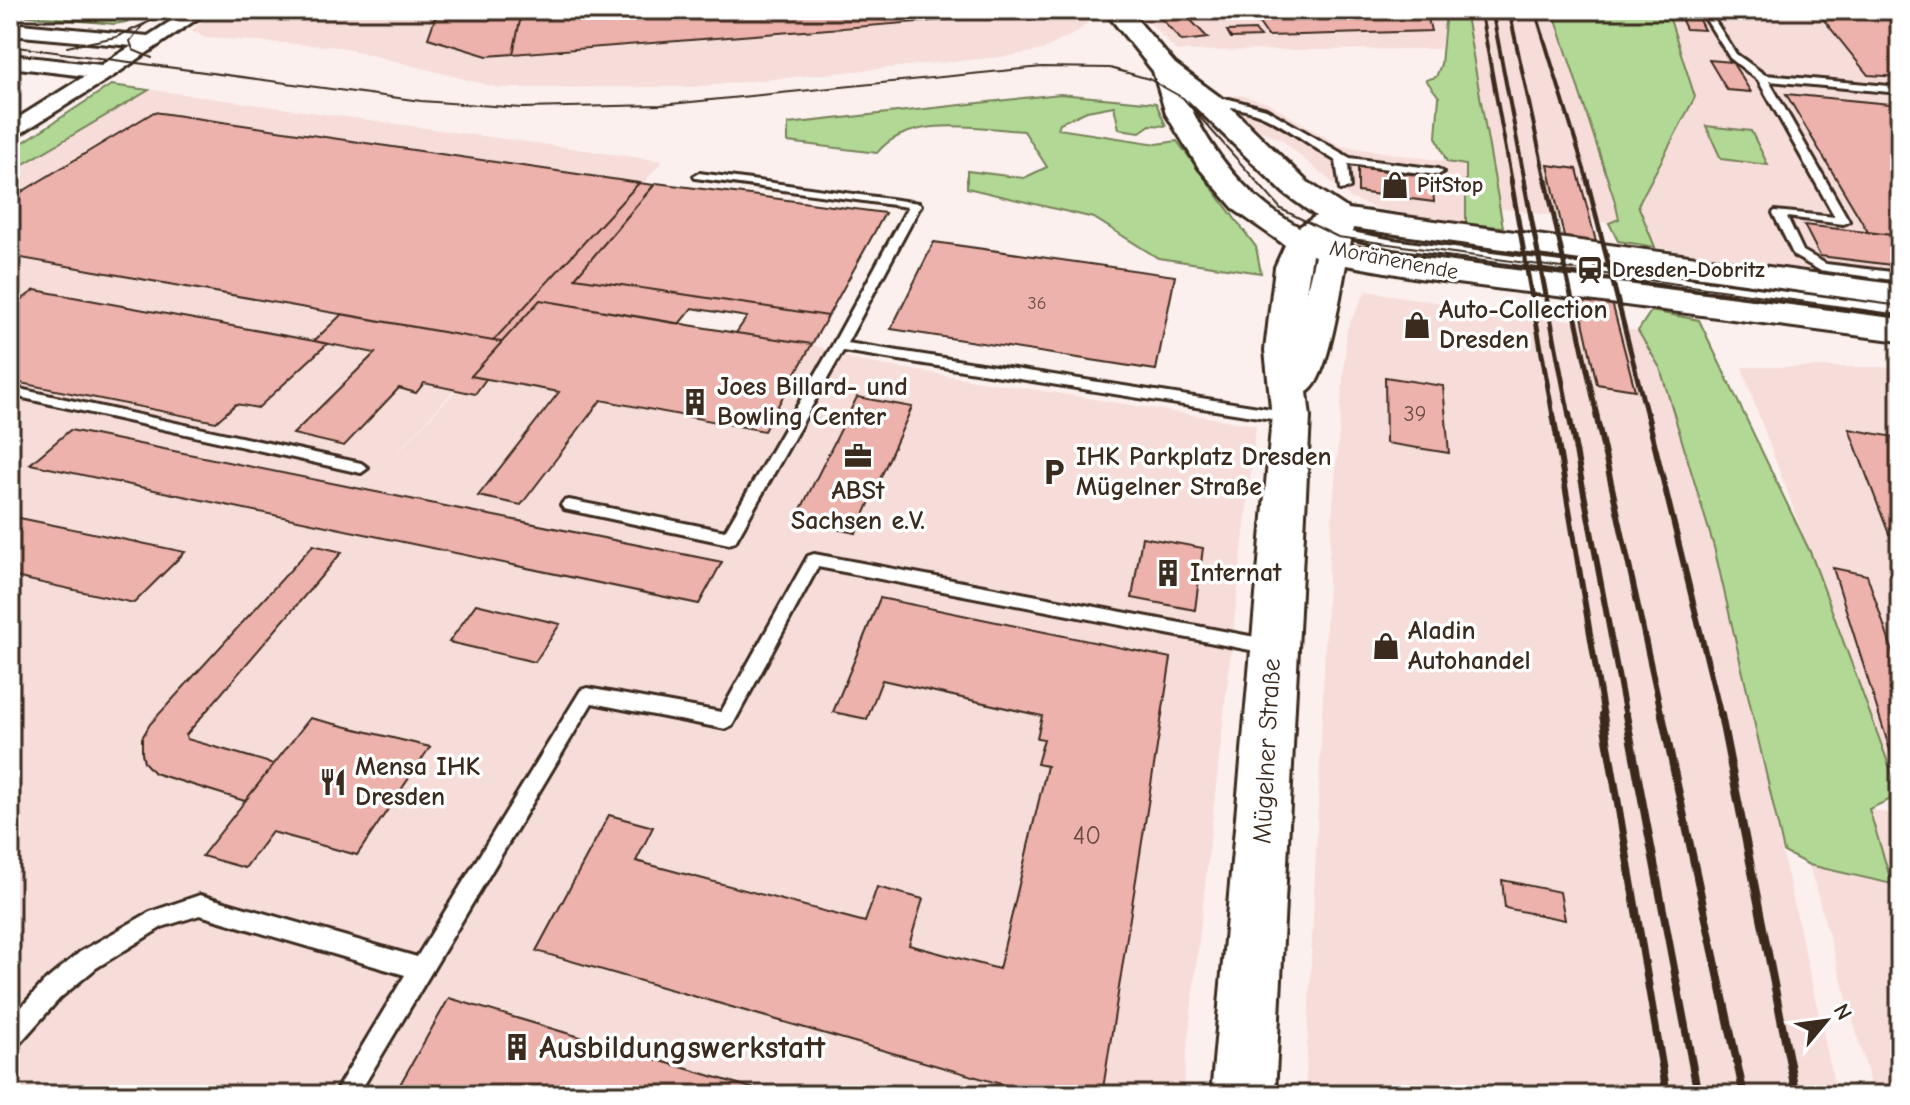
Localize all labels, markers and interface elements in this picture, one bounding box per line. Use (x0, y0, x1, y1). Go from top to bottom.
shop icon: PitStop (1380, 170, 1410, 200)
place label: PitStop (1417, 172, 1483, 198)
street label: Moränenende (1327, 235, 1461, 285)
station icon: Dresden-Dobritz (1575, 255, 1605, 285)
place label: Dresden-Dobritz (1612, 257, 1765, 283)
house number: 36 (1028, 293, 1046, 314)
place label: Auto-Collection Dresden (1439, 295, 1608, 355)
shop icon: Auto-Collection Dresden (1402, 310, 1432, 340)
place label: Joes Billard- und Bowling Center (717, 372, 908, 432)
building icon: Joes Billard- und Bowling Center (680, 387, 710, 417)
house number: 39 (1404, 401, 1426, 427)
office icon: ABSt Sachsen e.V. (843, 441, 873, 471)
place label: IHK Parkplatz Dresden Mügelner Straße (1076, 442, 1332, 502)
parking icon: IHK Parkplatz Dresden Mügelner Straße (1039, 457, 1069, 487)
place label: ABSt Sachsen e.V. (791, 476, 925, 536)
building icon: Internat (1153, 558, 1183, 588)
place label: Internat (1190, 558, 1282, 588)
place label: Aladin Autohandel (1408, 616, 1531, 676)
shop icon: Aladin Autohandel (1371, 631, 1401, 661)
street label: Mügelner Straße (1247, 657, 1287, 845)
place label: Mensa IHK Dresden (355, 752, 480, 812)
restaurant icon: Mensa IHK Dresden (318, 767, 348, 797)
house number: 40 (1073, 821, 1101, 851)
north arrow (1786, 981, 1866, 1061)
text: N (1828, 999, 1857, 1024)
place label: Ausbildungswerkstatt (539, 1029, 826, 1066)
building icon: Ausbildungswerkstatt (502, 1032, 532, 1062)

